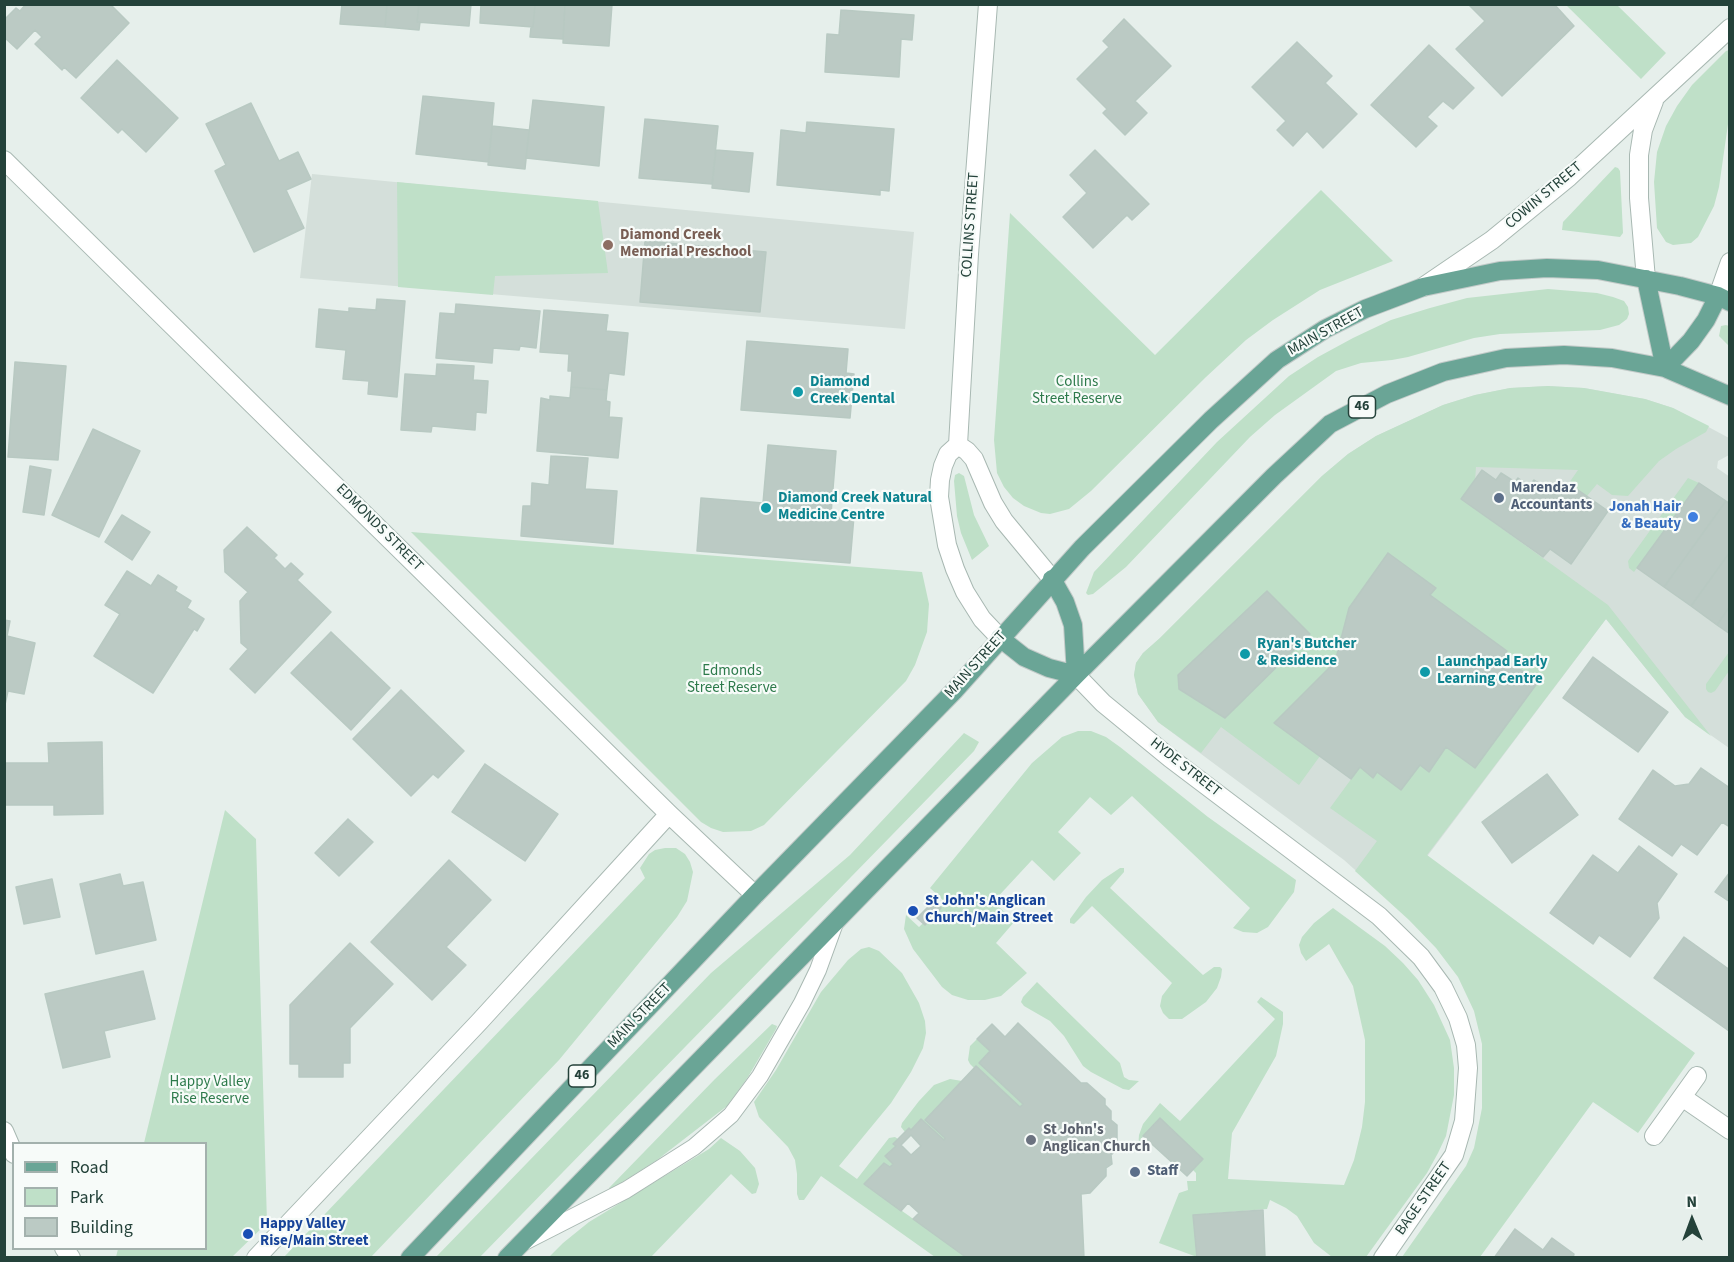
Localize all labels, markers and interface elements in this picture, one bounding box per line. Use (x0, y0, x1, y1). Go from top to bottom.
street label: COWIN STREET (1502, 159, 1586, 233)
street label: COLLINS STREET (958, 172, 984, 278)
place label: Diamond Creek Memorial Preschool (620, 227, 751, 262)
marker: Diamond Creek Memorial Preschool (601, 238, 615, 252)
street label: MAIN STREET (1285, 304, 1367, 360)
place label: Diamond Creek Dental (810, 374, 895, 409)
park label: Collins Street Reserve (1032, 374, 1122, 409)
marker: Diamond Creek Dental (791, 385, 805, 399)
road number: 46 (1348, 396, 1376, 418)
place label: Marendaz Accountants (1511, 480, 1592, 515)
street label: EDMONDS STREET (332, 481, 426, 575)
place label: Diamond Creek Natural Medicine Centre (778, 490, 932, 525)
marker: Marendaz Accountants (1492, 491, 1506, 505)
place label: Jonah Hair & Beauty (1609, 499, 1681, 534)
marker: Diamond Creek Natural Medicine Centre (759, 501, 773, 515)
marker: Jonah Hair & Beauty (1686, 510, 1700, 524)
street label: MAIN STREET (941, 628, 1011, 702)
place label: Ryan's Butcher & Residence (1257, 636, 1356, 671)
marker: Ryan's Butcher & Residence (1238, 647, 1252, 661)
place label: Launchpad Early Learning Centre (1437, 654, 1547, 689)
park label: Edmonds Street Reserve (687, 663, 777, 698)
marker: Launchpad Early Learning Centre (1418, 665, 1432, 679)
street label: HYDE STREET (1146, 735, 1224, 801)
place label: St John's Anglican Church/Main Street (925, 893, 1053, 928)
marker: St John's Anglican Church/Main Street (906, 904, 920, 918)
street label: MAIN STREET (604, 980, 676, 1052)
road number: 46 (568, 1065, 596, 1087)
park label: Happy Valley Rise Reserve (169, 1074, 251, 1109)
place label: St John's Anglican Church (1043, 1122, 1150, 1157)
marker: St John's Anglican Church (1024, 1133, 1038, 1147)
legend (12, 1142, 207, 1250)
text: Road (70, 1155, 109, 1180)
street label: BAGE STREET (1392, 1159, 1456, 1239)
place label: Staff (1147, 1163, 1178, 1181)
marker: Staff (1128, 1165, 1142, 1179)
text: Park (70, 1185, 104, 1210)
north arrow (1662, 1190, 1722, 1250)
text: N (1686, 1191, 1697, 1213)
text: Building (70, 1215, 133, 1240)
place label: Happy Valley Rise/Main Street (260, 1216, 369, 1251)
marker: Happy Valley Rise/Main Street (241, 1227, 255, 1241)

